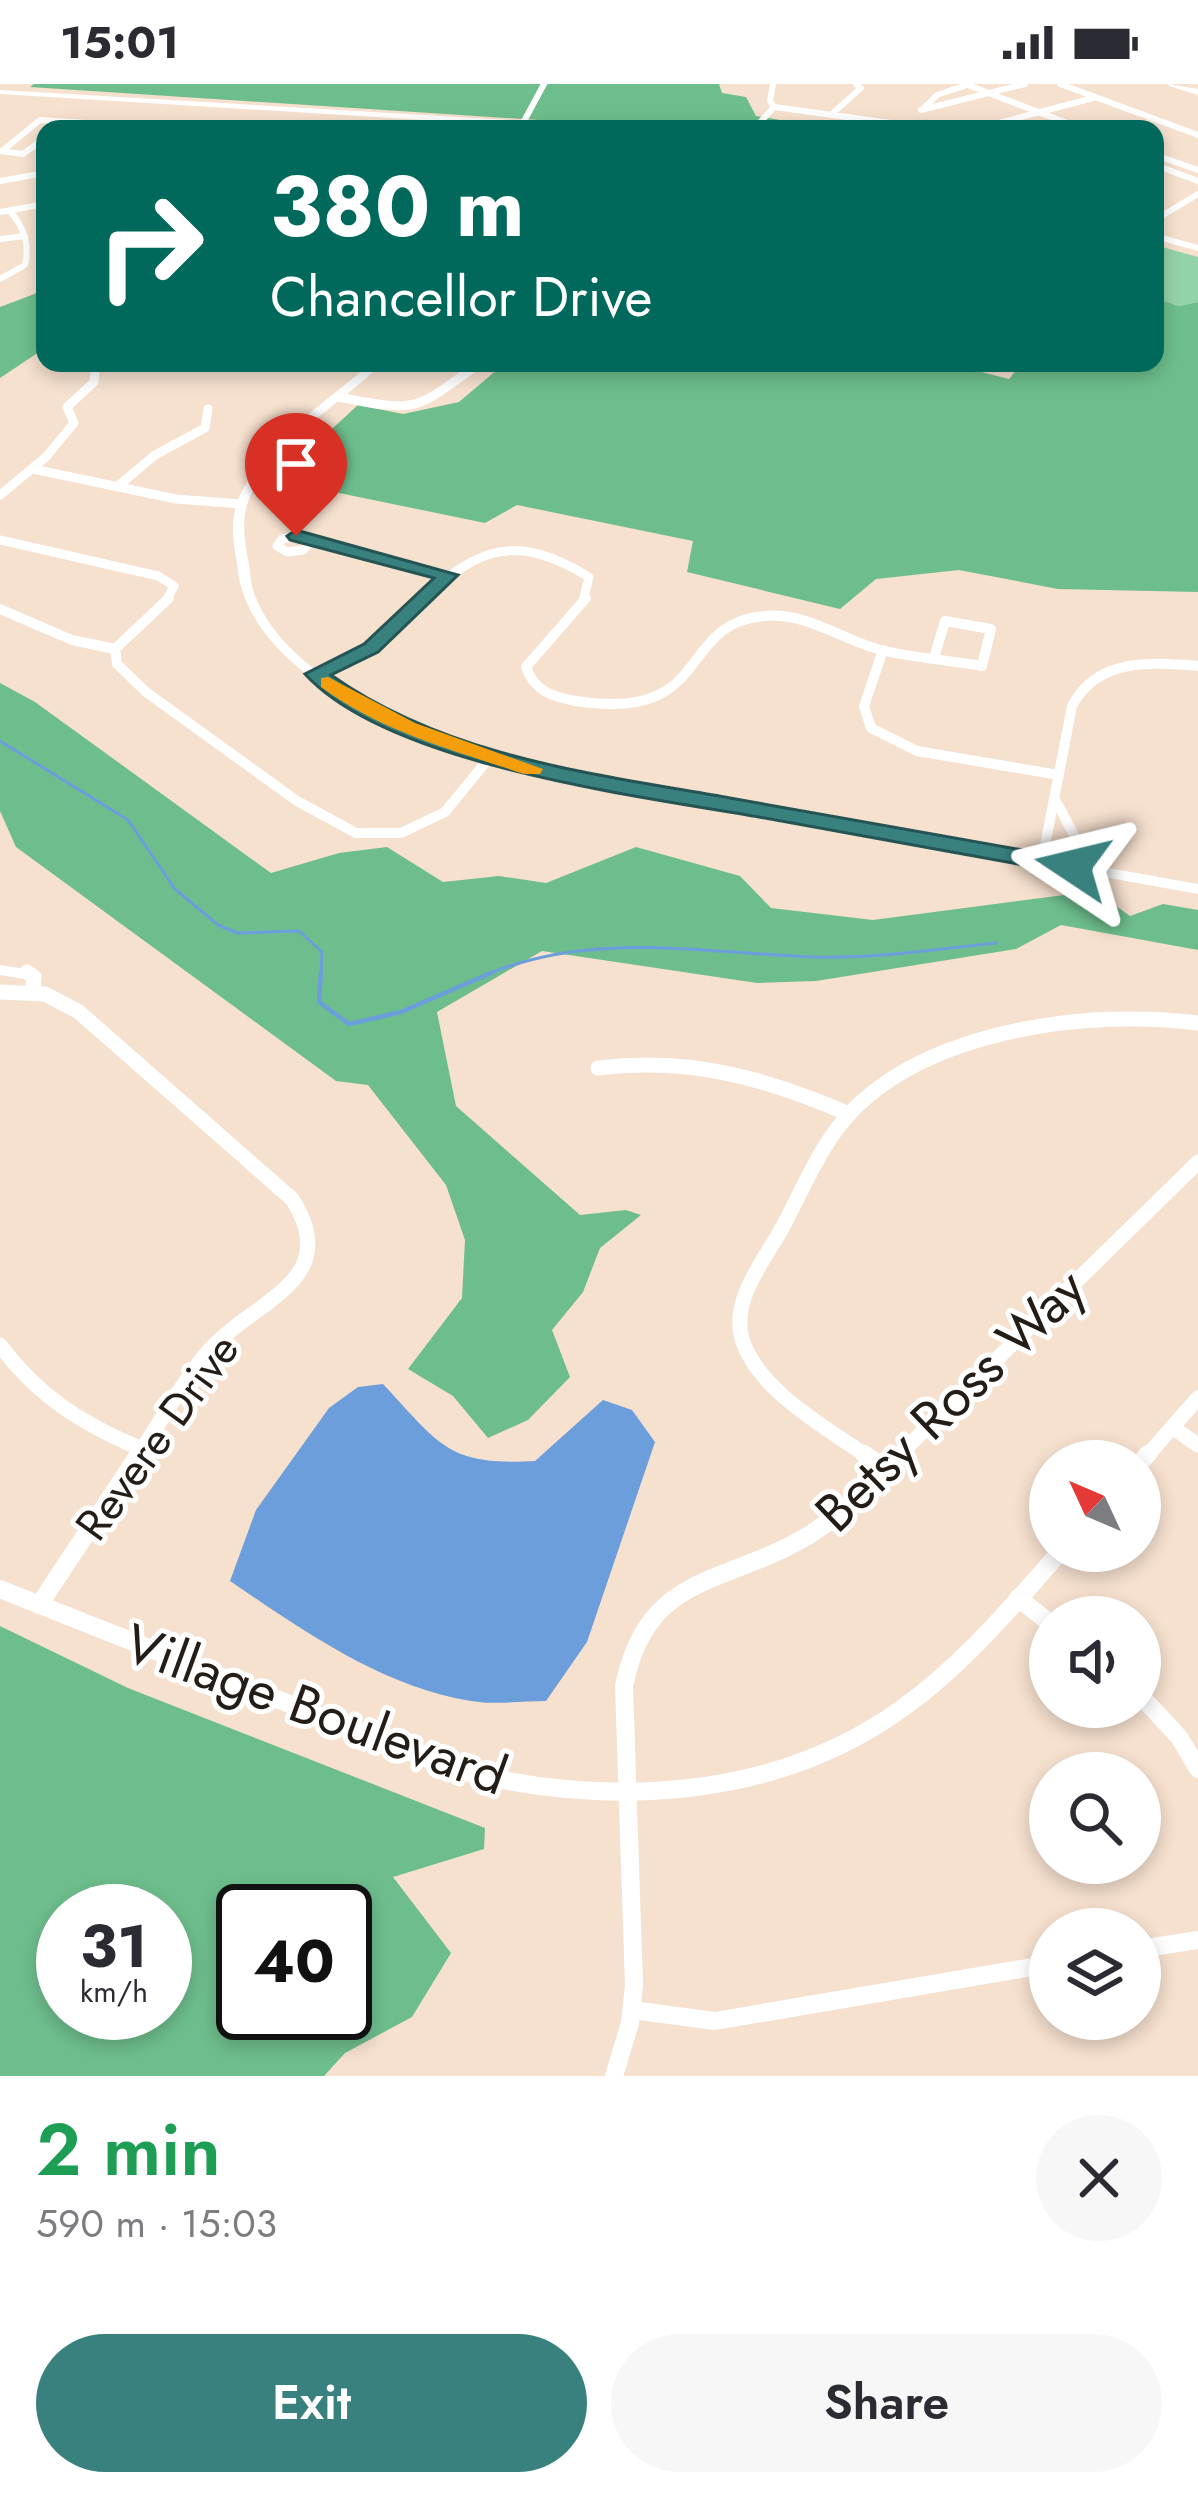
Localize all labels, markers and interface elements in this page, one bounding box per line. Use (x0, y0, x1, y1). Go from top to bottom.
text: 15:01 (60, 10, 179, 75)
text: 380 m (270, 146, 525, 268)
icon: right (72, 168, 228, 324)
text: Chancellor Drive (270, 258, 652, 336)
pin (245, 413, 347, 536)
icon: arrive (263, 431, 329, 497)
position arrow (1010, 803, 1136, 929)
street label: Betsy Ross Way (797, 1250, 1103, 1549)
street label: Revere Drive (60, 1320, 254, 1554)
north arrow (1029, 1440, 1161, 1572)
map controls (1029, 1440, 1161, 2040)
button: sound (1029, 1596, 1161, 1728)
street label: Village Boulevard (114, 1604, 518, 1814)
button: search (1029, 1752, 1161, 1884)
speed limit sign: 40 (216, 1884, 372, 2040)
text: 31 (80, 1903, 148, 1990)
button: layers (1029, 1908, 1161, 2040)
text: km/h (80, 1970, 148, 2013)
text: 2 min (36, 2098, 221, 2202)
button: close (1036, 2115, 1162, 2241)
text: 590 m · 15:03 (36, 2195, 277, 2252)
button: Exit (36, 2334, 587, 2472)
button: Share (611, 2334, 1162, 2472)

